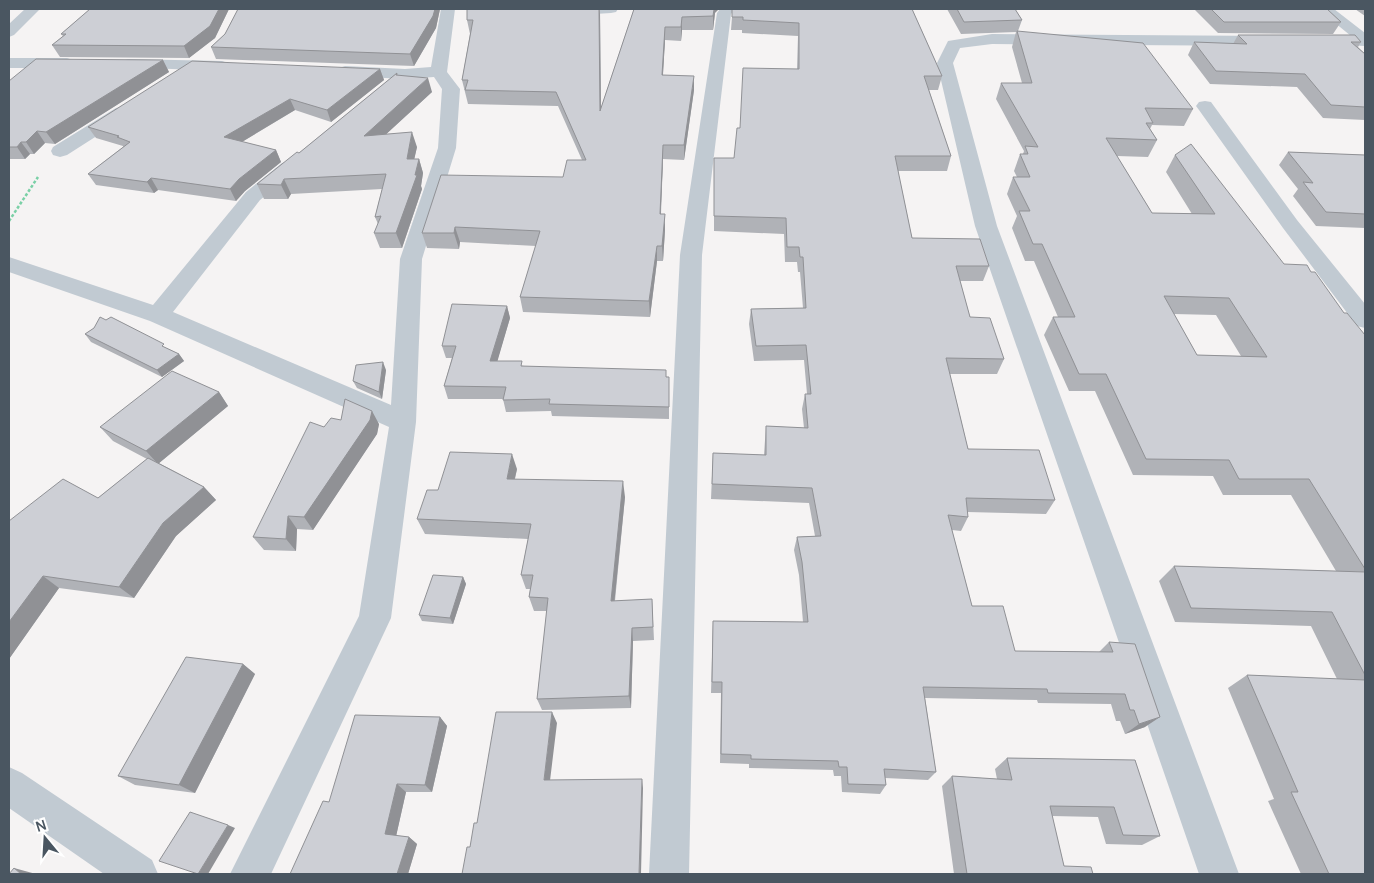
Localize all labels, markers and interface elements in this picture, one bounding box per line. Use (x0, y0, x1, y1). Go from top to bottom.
north arrow (20, 813, 70, 863)
text: N (33, 815, 49, 836)

